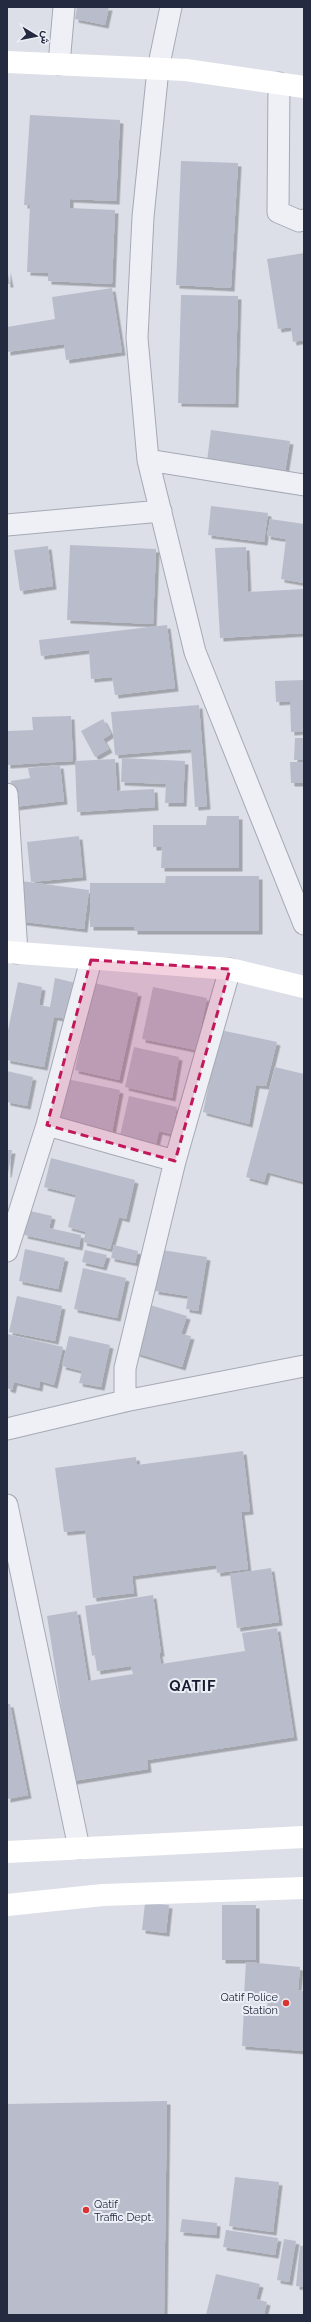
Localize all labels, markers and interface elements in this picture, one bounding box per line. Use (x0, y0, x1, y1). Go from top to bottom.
north arrow (16, 16, 56, 56)
text: ش (38, 30, 53, 45)
district label: QATIF (169, 1677, 217, 1695)
place label: Qatif Police Station (220, 1991, 279, 2017)
marker: Qatif Police Station (281, 1998, 291, 2008)
place label: Qatif Traffic Dept. (94, 2198, 153, 2224)
marker: Qatif Traffic Dept. (81, 2205, 91, 2215)

